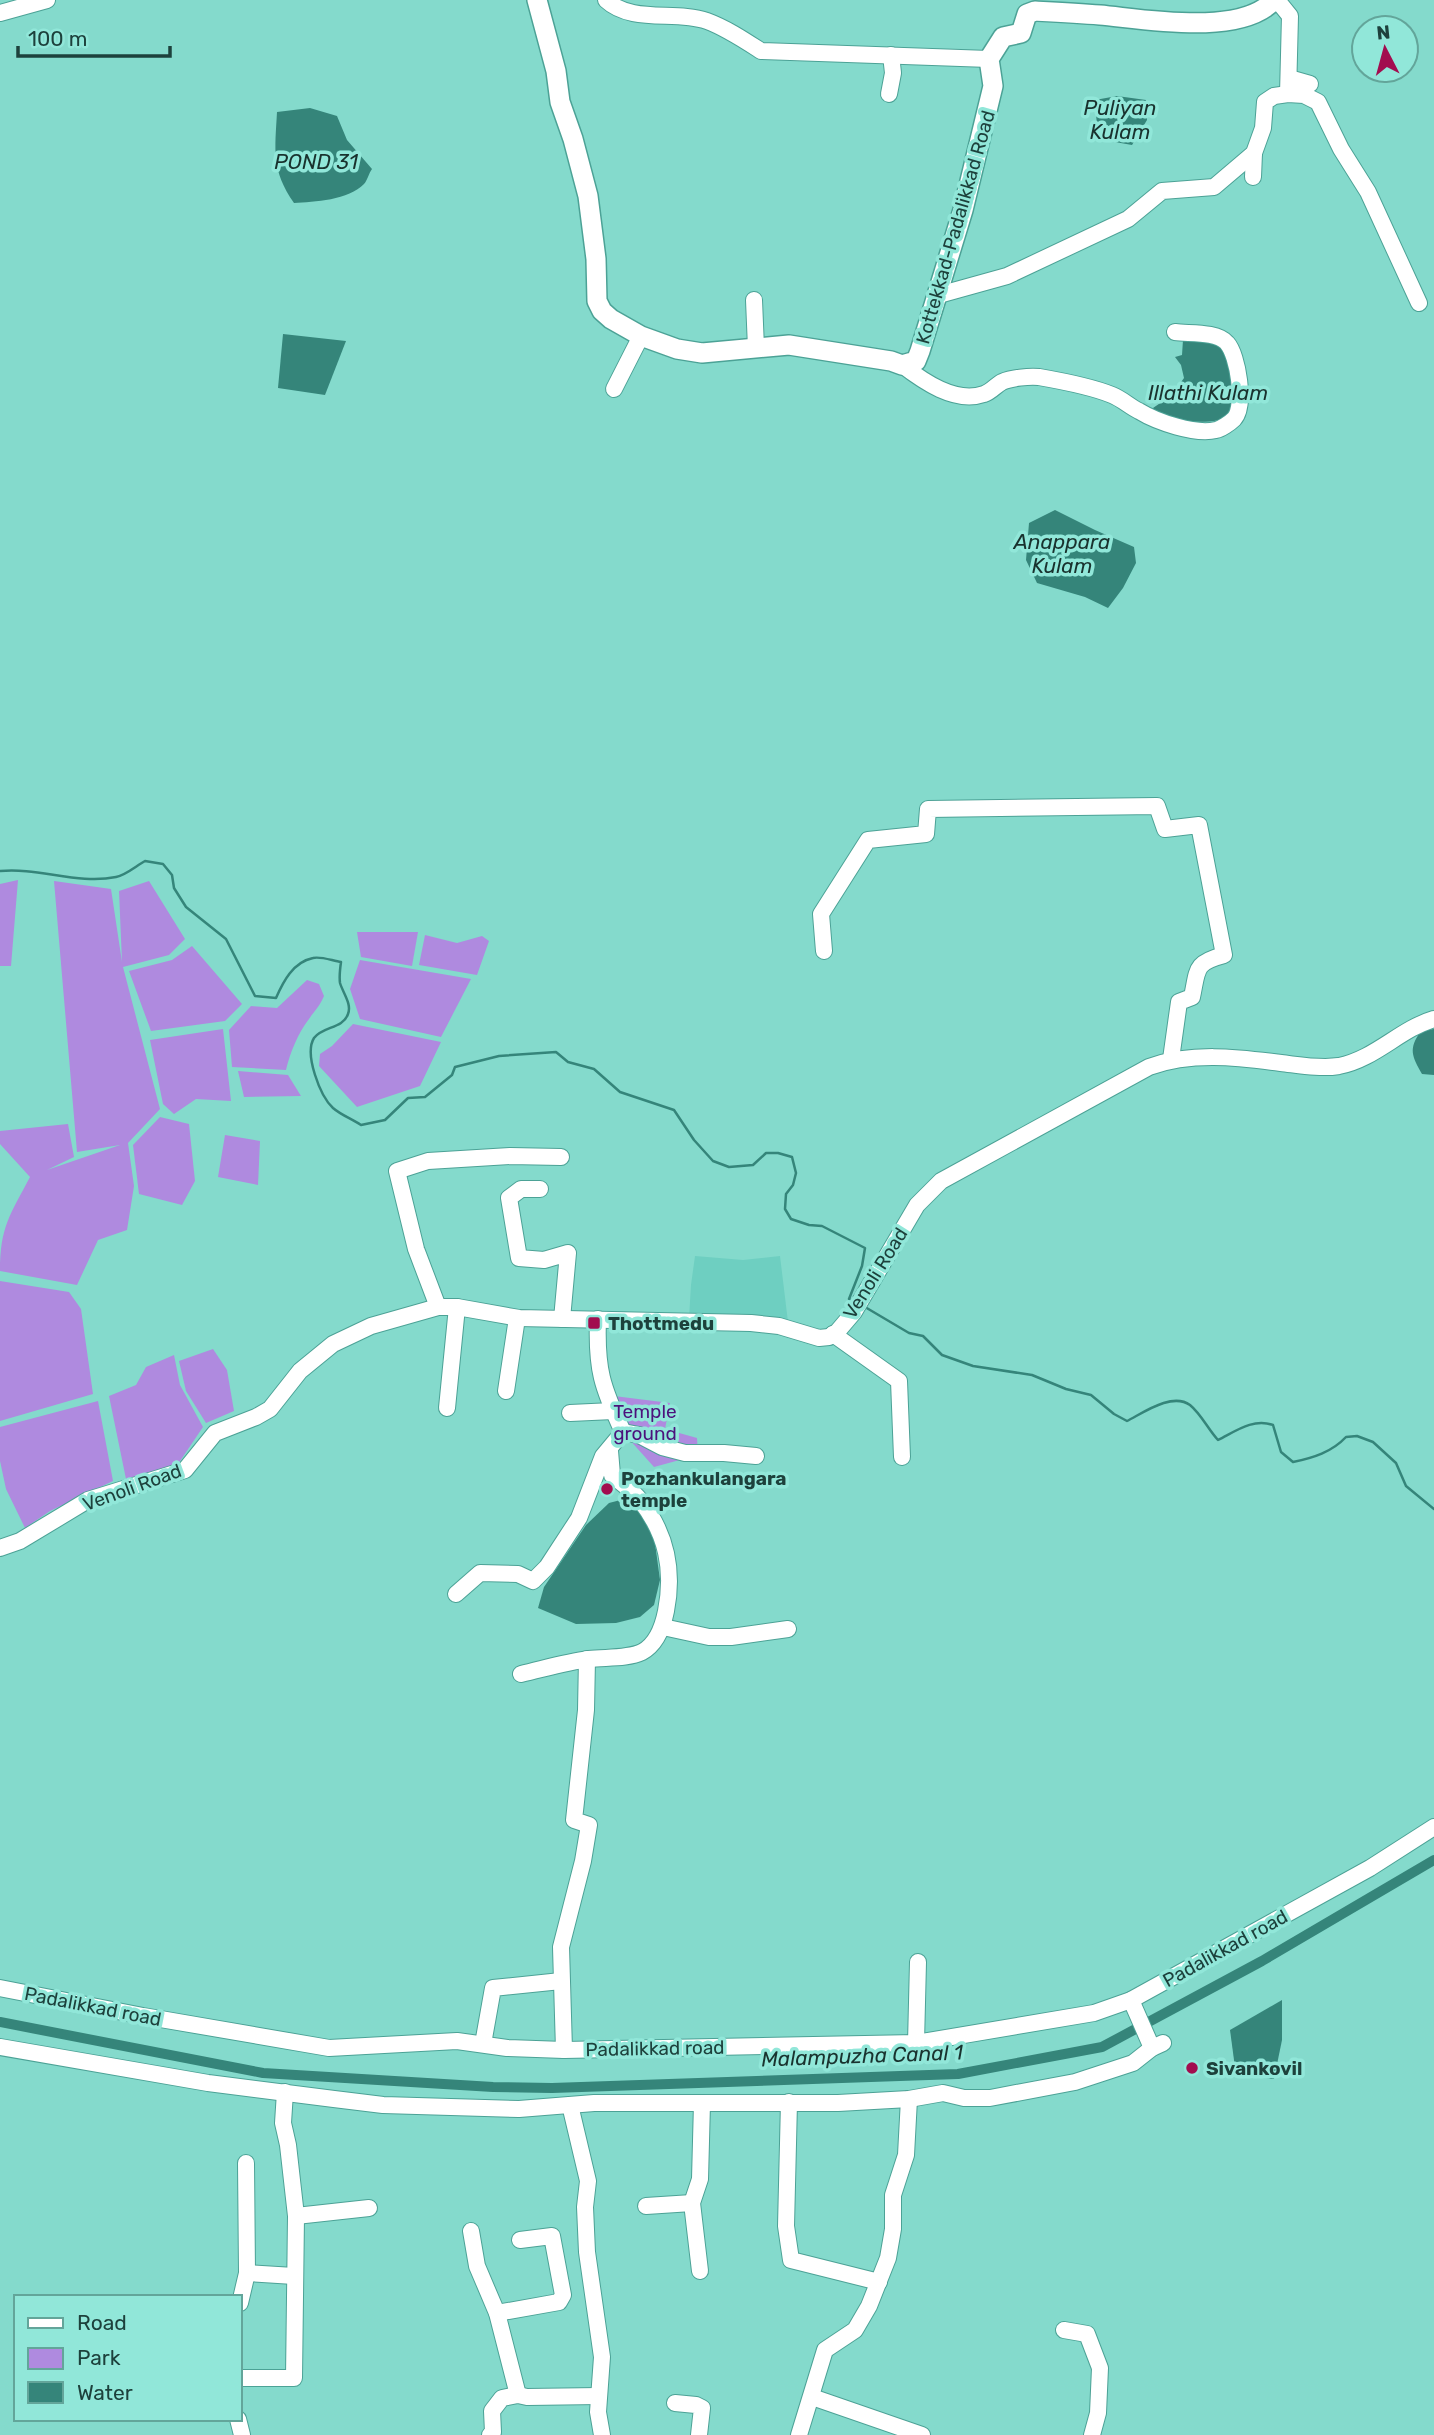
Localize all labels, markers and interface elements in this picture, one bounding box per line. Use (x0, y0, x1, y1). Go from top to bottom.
scale bar (18, 14, 170, 58)
north arrow (1350, 14, 1420, 84)
text: N (1375, 20, 1391, 45)
text: 100 m (28, 26, 87, 51)
water label: Puliyan Kulam (1083, 95, 1157, 144)
street label: Kottekkad-Padalikkad Road (911, 108, 1000, 347)
water label: POND 31 (274, 149, 359, 174)
water label: Illathi Kulam (1148, 380, 1268, 405)
water label: Anappara Kulam (1013, 529, 1110, 578)
street label: Venoli Road (838, 1223, 913, 1323)
place label: Thottmedu (608, 1312, 714, 1335)
marker: Thottmedu (586, 1315, 602, 1331)
park label: Temple ground (613, 1400, 677, 1445)
street label: Venoli Road (80, 1459, 185, 1516)
place label: Pozhankulangara temple (621, 1467, 787, 1512)
marker: Pozhankulangara temple (599, 1481, 615, 1497)
street label: Padalikkad road (1159, 1905, 1292, 1992)
street label: Padalikkad road (22, 1982, 163, 2031)
street label: Padalikkad road (585, 2036, 725, 2061)
water label: Malampuzha Canal 1 (761, 2039, 964, 2072)
place label: Sivankovil (1206, 2057, 1302, 2080)
marker: Sivankovil (1184, 2060, 1200, 2076)
legend (14, 2295, 242, 2421)
text: Road (77, 2310, 127, 2335)
text: Park (77, 2345, 121, 2370)
text: Water (77, 2380, 133, 2405)

